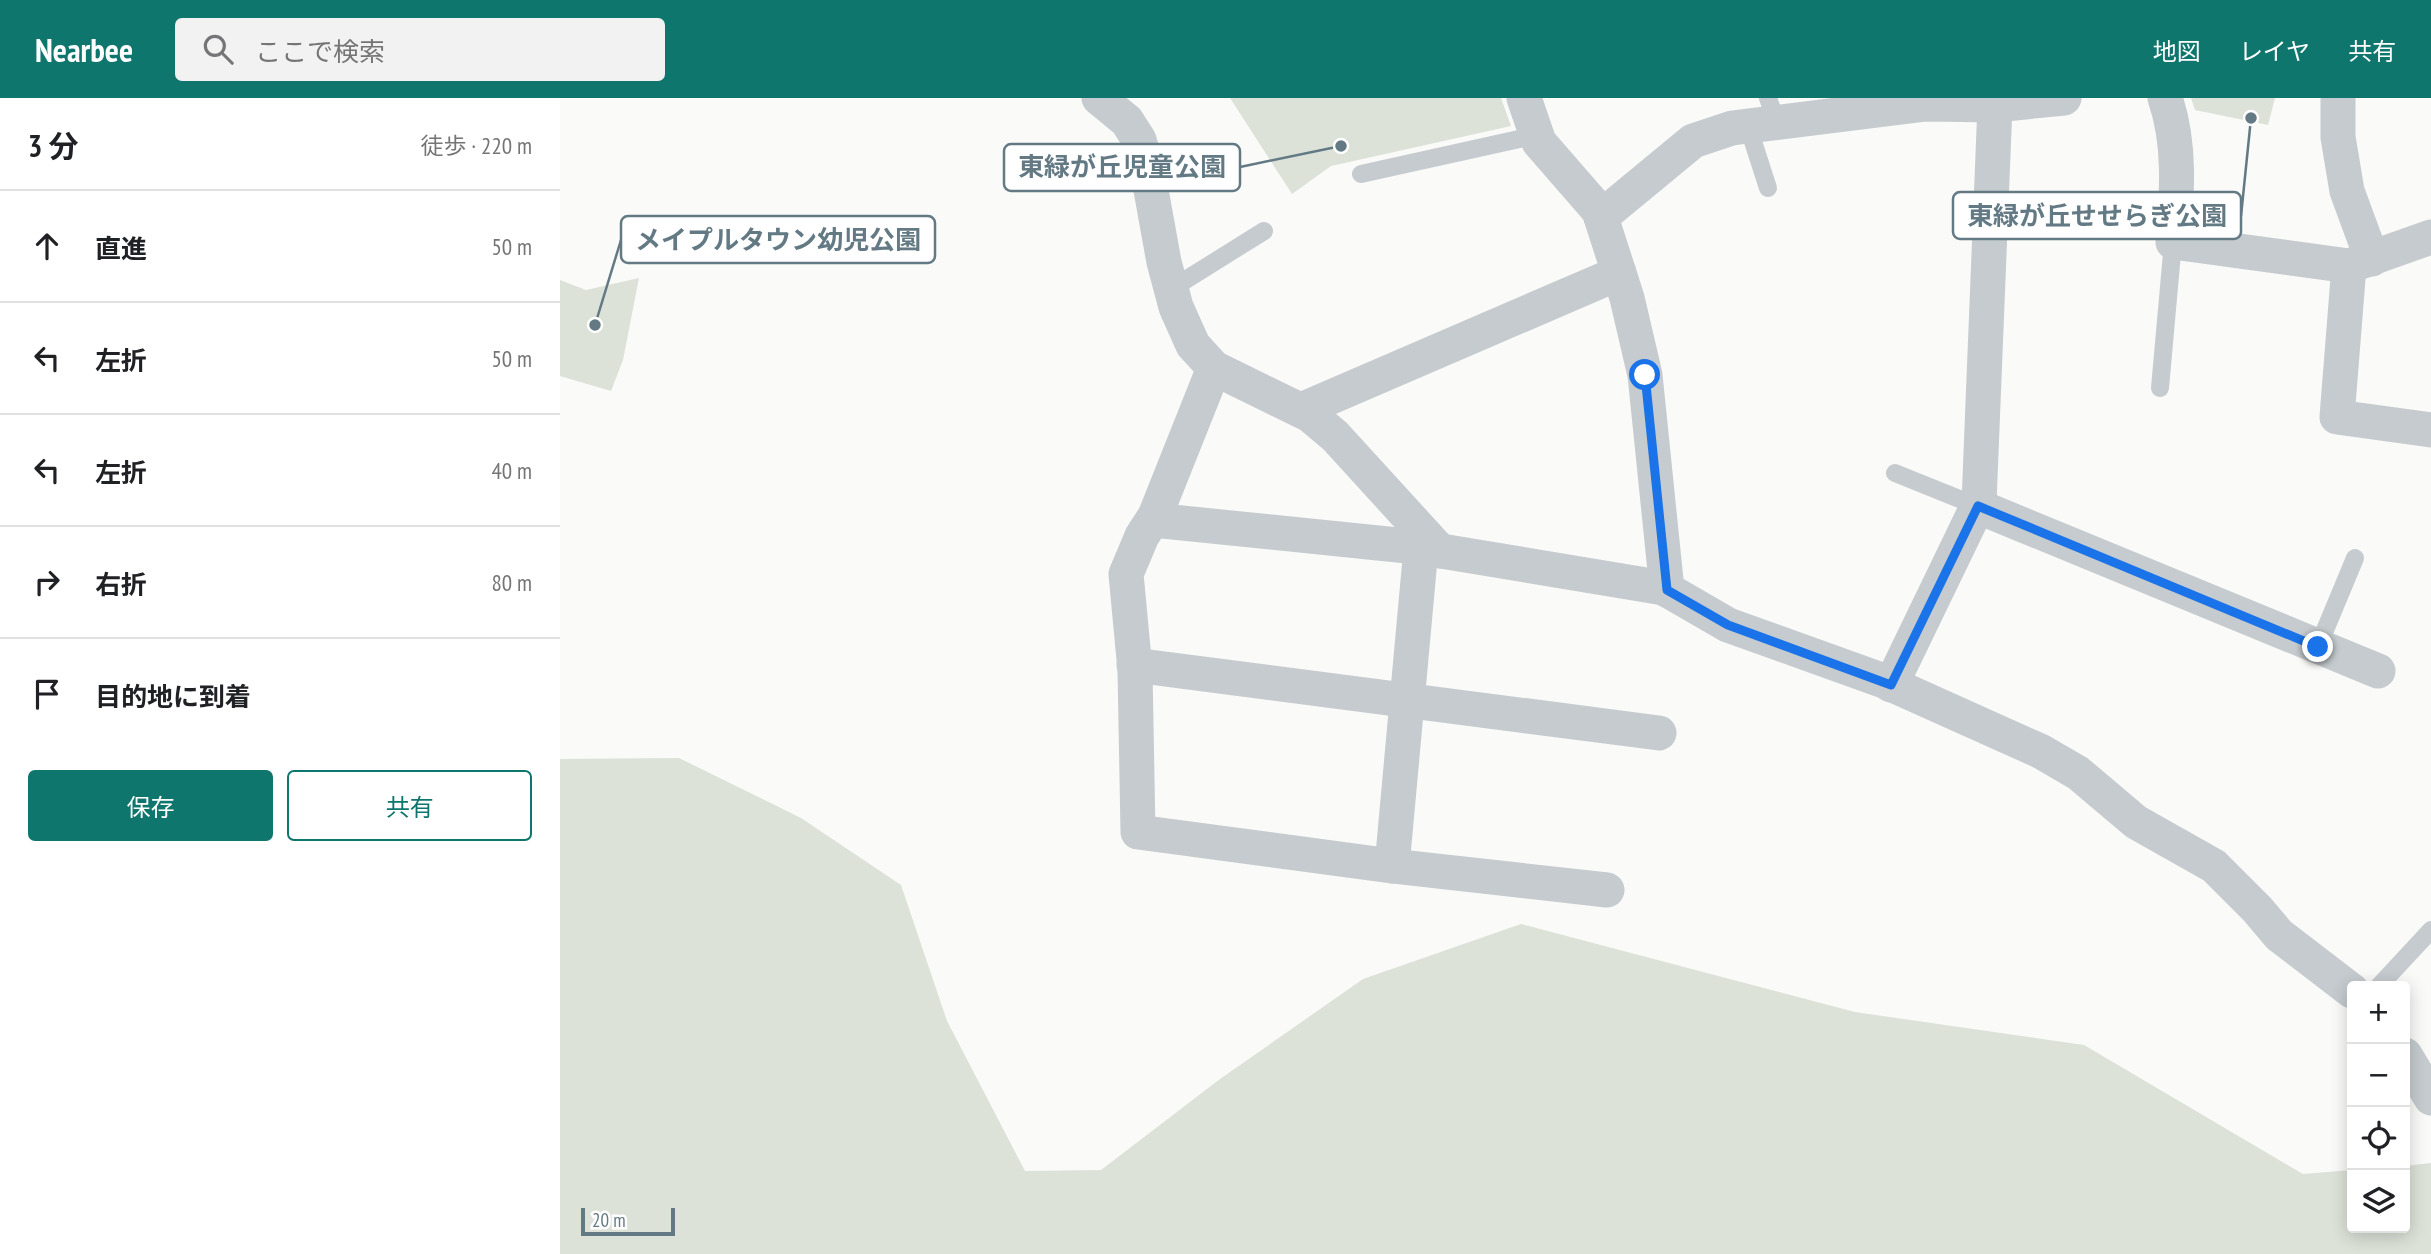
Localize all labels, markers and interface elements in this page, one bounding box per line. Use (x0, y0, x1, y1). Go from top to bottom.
search box (175, 18, 665, 81)
text: Nearbee (35, 28, 133, 71)
icon: search (199, 30, 237, 68)
text: ここで検索 (255, 35, 385, 68)
text: 地図 (2153, 36, 2201, 67)
text: レイヤ (2239, 36, 2310, 67)
text: 共有 (2348, 36, 2396, 67)
text: 3 分 (28, 126, 79, 165)
text: 徒歩 · 220 m (420, 131, 532, 160)
callout: 東緑が丘児童公園 (1004, 144, 1240, 191)
text: 東緑が丘児童公園 (1018, 150, 1226, 183)
callout: 東緑が丘せせらぎ公園 (1953, 192, 2241, 239)
text: 東緑が丘せせらぎ公園 (1967, 199, 2227, 232)
callout: メイプルタウン幼児公園 (621, 216, 935, 263)
text: メイプルタウン幼児公園 (635, 223, 921, 256)
icon: ahead (28, 227, 66, 265)
text: 直進 (95, 232, 147, 265)
text: 50 m (491, 232, 532, 261)
icon: left (28, 339, 66, 377)
text: 左折 (95, 344, 147, 377)
text: 50 m (491, 344, 532, 373)
route start (1629, 359, 1660, 390)
icon: left (28, 451, 66, 489)
text: 左折 (95, 456, 147, 489)
text: 40 m (491, 456, 532, 485)
icon: right (28, 563, 66, 601)
text: 右折 (95, 568, 147, 601)
text: 80 m (491, 568, 532, 597)
route end (2302, 631, 2333, 662)
icon: arrive (28, 675, 66, 713)
text: 目的地に到着 (95, 680, 251, 713)
button: 保存 (28, 770, 273, 841)
button: 共有 (287, 770, 532, 841)
map controls (2347, 981, 2410, 1233)
button: + (2347, 981, 2410, 1044)
button: − (2347, 1044, 2410, 1107)
button: locate (2347, 1107, 2410, 1170)
button: layers (2347, 1170, 2410, 1233)
scale bar (581, 1205, 676, 1237)
text: 20 m (592, 1208, 626, 1232)

